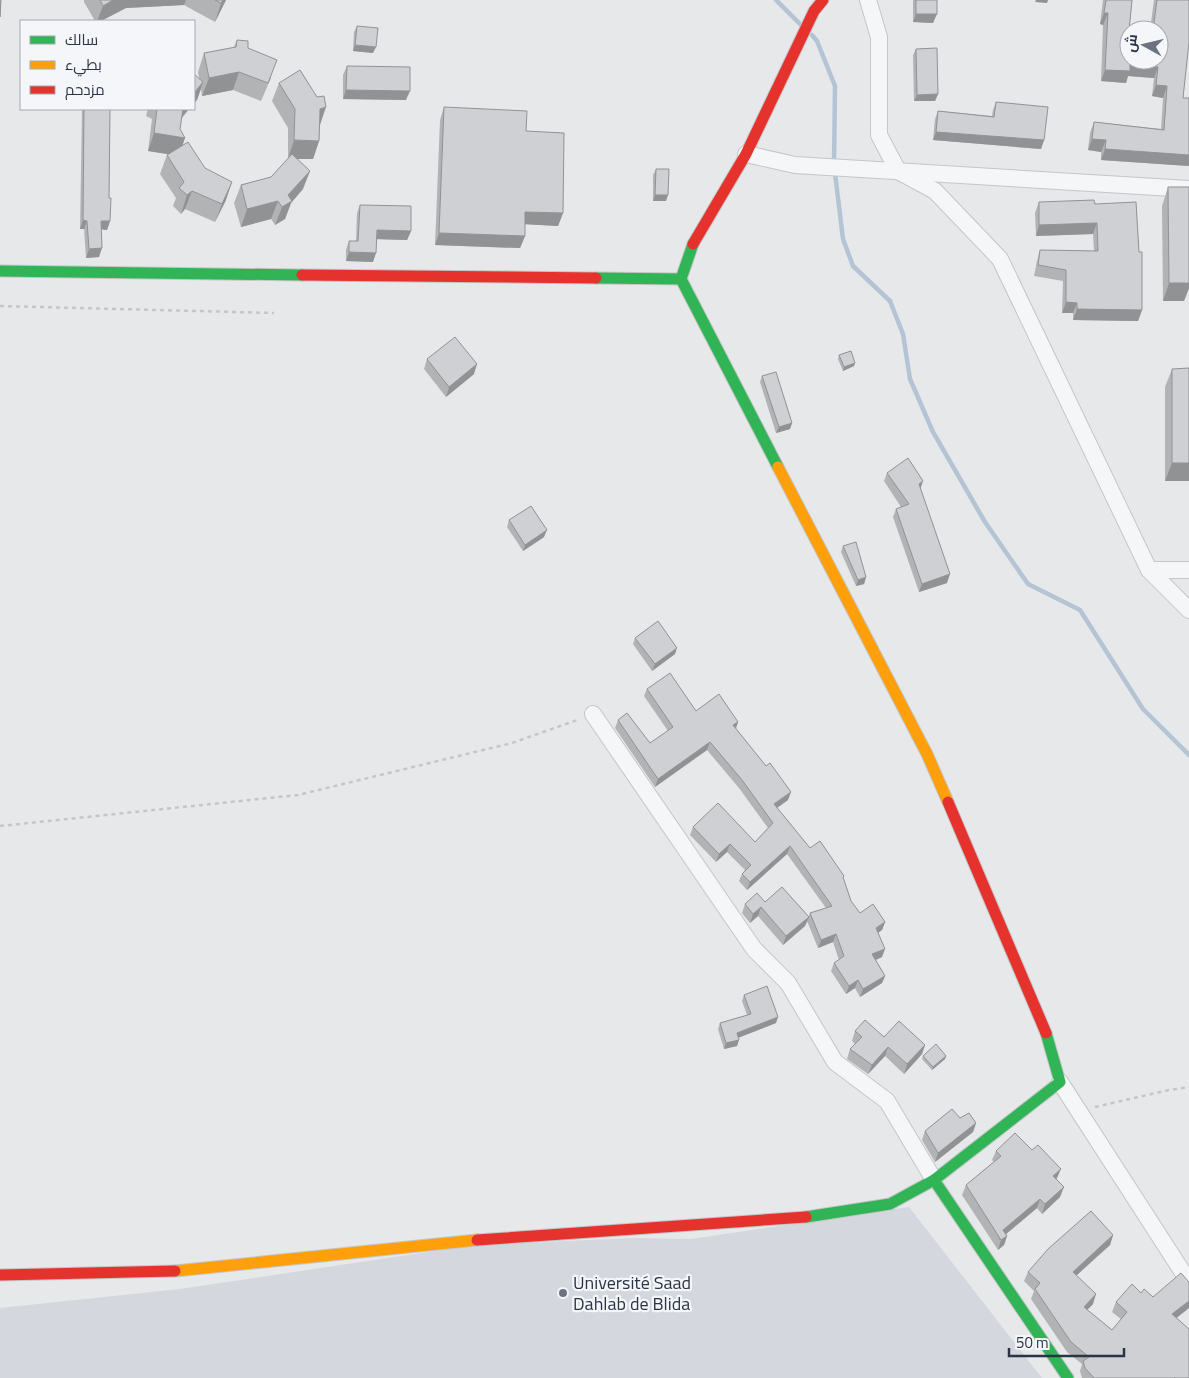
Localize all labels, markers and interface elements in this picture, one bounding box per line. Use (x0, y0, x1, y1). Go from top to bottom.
legend (20, 20, 195, 110)
north arrow (1119, 20, 1169, 70)
text: سالك (65, 28, 98, 51)
text: ش (1119, 33, 1142, 53)
text: بطيء (65, 53, 102, 77)
text: مزدحم (65, 78, 105, 101)
place label: Université Saad Dahlab de Blida (573, 1269, 691, 1317)
marker: Université Saad Dahlab de Blida (557, 1287, 569, 1299)
scale bar (1009, 1326, 1124, 1358)
text: 50 m (1016, 1331, 1049, 1354)

